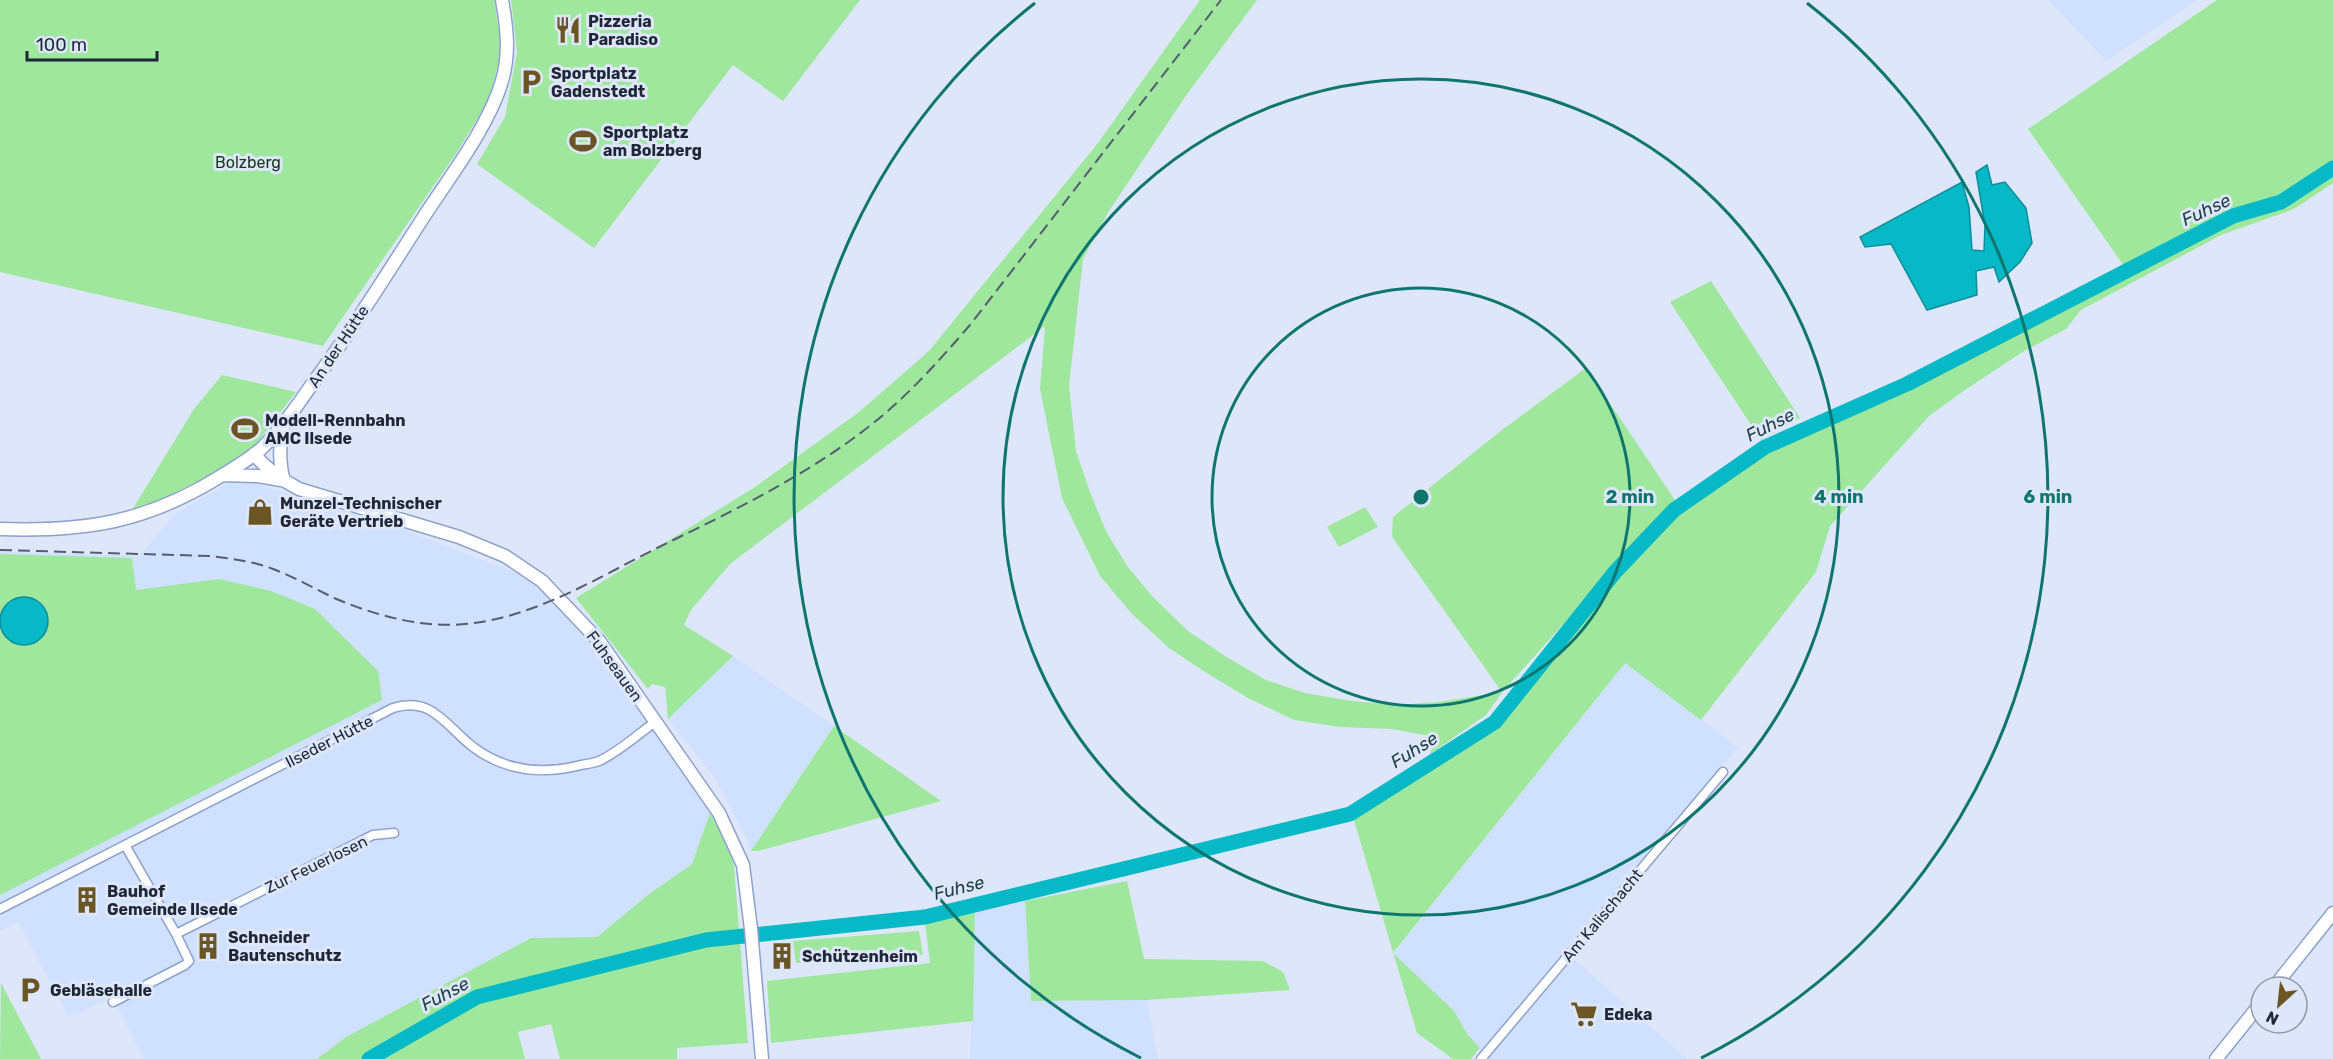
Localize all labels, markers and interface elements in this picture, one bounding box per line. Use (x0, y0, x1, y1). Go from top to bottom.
place label: Pizzeria Paradiso (588, 12, 658, 49)
restaurant icon: Pizzeria Paradiso (553, 15, 583, 45)
scale bar (27, 24, 158, 62)
text: 100 m (36, 34, 87, 56)
place label: Sportplatz Gadenstedt (551, 64, 646, 101)
parking icon: Sportplatz Gadenstedt (516, 67, 546, 97)
place label: Sportplatz am Bolzberg (603, 123, 702, 160)
sports icon: Sportplatz am Bolzberg (568, 126, 598, 156)
park label: Bolzberg (215, 153, 281, 172)
water label: Fuhse (2178, 189, 2234, 231)
street label: An der Hütte (304, 302, 373, 391)
water label: Fuhse (1742, 404, 1798, 446)
place label: Modell-Rennbahn AMC Ilsede (265, 411, 406, 448)
sports icon: Modell-Rennbahn AMC Ilsede (230, 414, 260, 444)
text: 2 min (1606, 486, 1654, 508)
text: 4 min (1814, 486, 1864, 508)
text: 6 min (2024, 486, 2072, 508)
centre of rings (1411, 487, 1431, 507)
place label: Munzel-Technischer Geräte Vertrieb (280, 494, 442, 531)
shop icon: Munzel-Technischer Geräte Vertrieb (245, 497, 275, 527)
street label: Fuhseauen (583, 627, 647, 705)
street label: Ilseder Hütte (282, 711, 376, 772)
water label: Fuhse (1386, 727, 1442, 773)
street label: Zur Feuerlosen (262, 832, 370, 897)
street label: Am Kalischacht (1558, 865, 1647, 966)
water label: Fuhse (931, 871, 987, 905)
place label: Bauhof Gemeinde Ilsede (107, 882, 238, 919)
building icon: Bauhof Gemeinde Ilsede (72, 885, 102, 915)
place label: Schneider Bautenschutz (228, 928, 342, 965)
building icon: Schneider Bautenschutz (193, 931, 223, 961)
building icon: Schützenheim (767, 941, 797, 971)
place label: Schützenheim (802, 947, 918, 966)
water label: Fuhse (417, 972, 473, 1016)
parking icon: Gebläsehalle (15, 975, 45, 1005)
north arrow (2249, 975, 2309, 1035)
place label: Gebläsehalle (50, 981, 152, 1000)
supermarket icon: Edeka (1569, 999, 1599, 1029)
place label: Edeka (1604, 1005, 1652, 1024)
text: N (2263, 1007, 2282, 1029)

